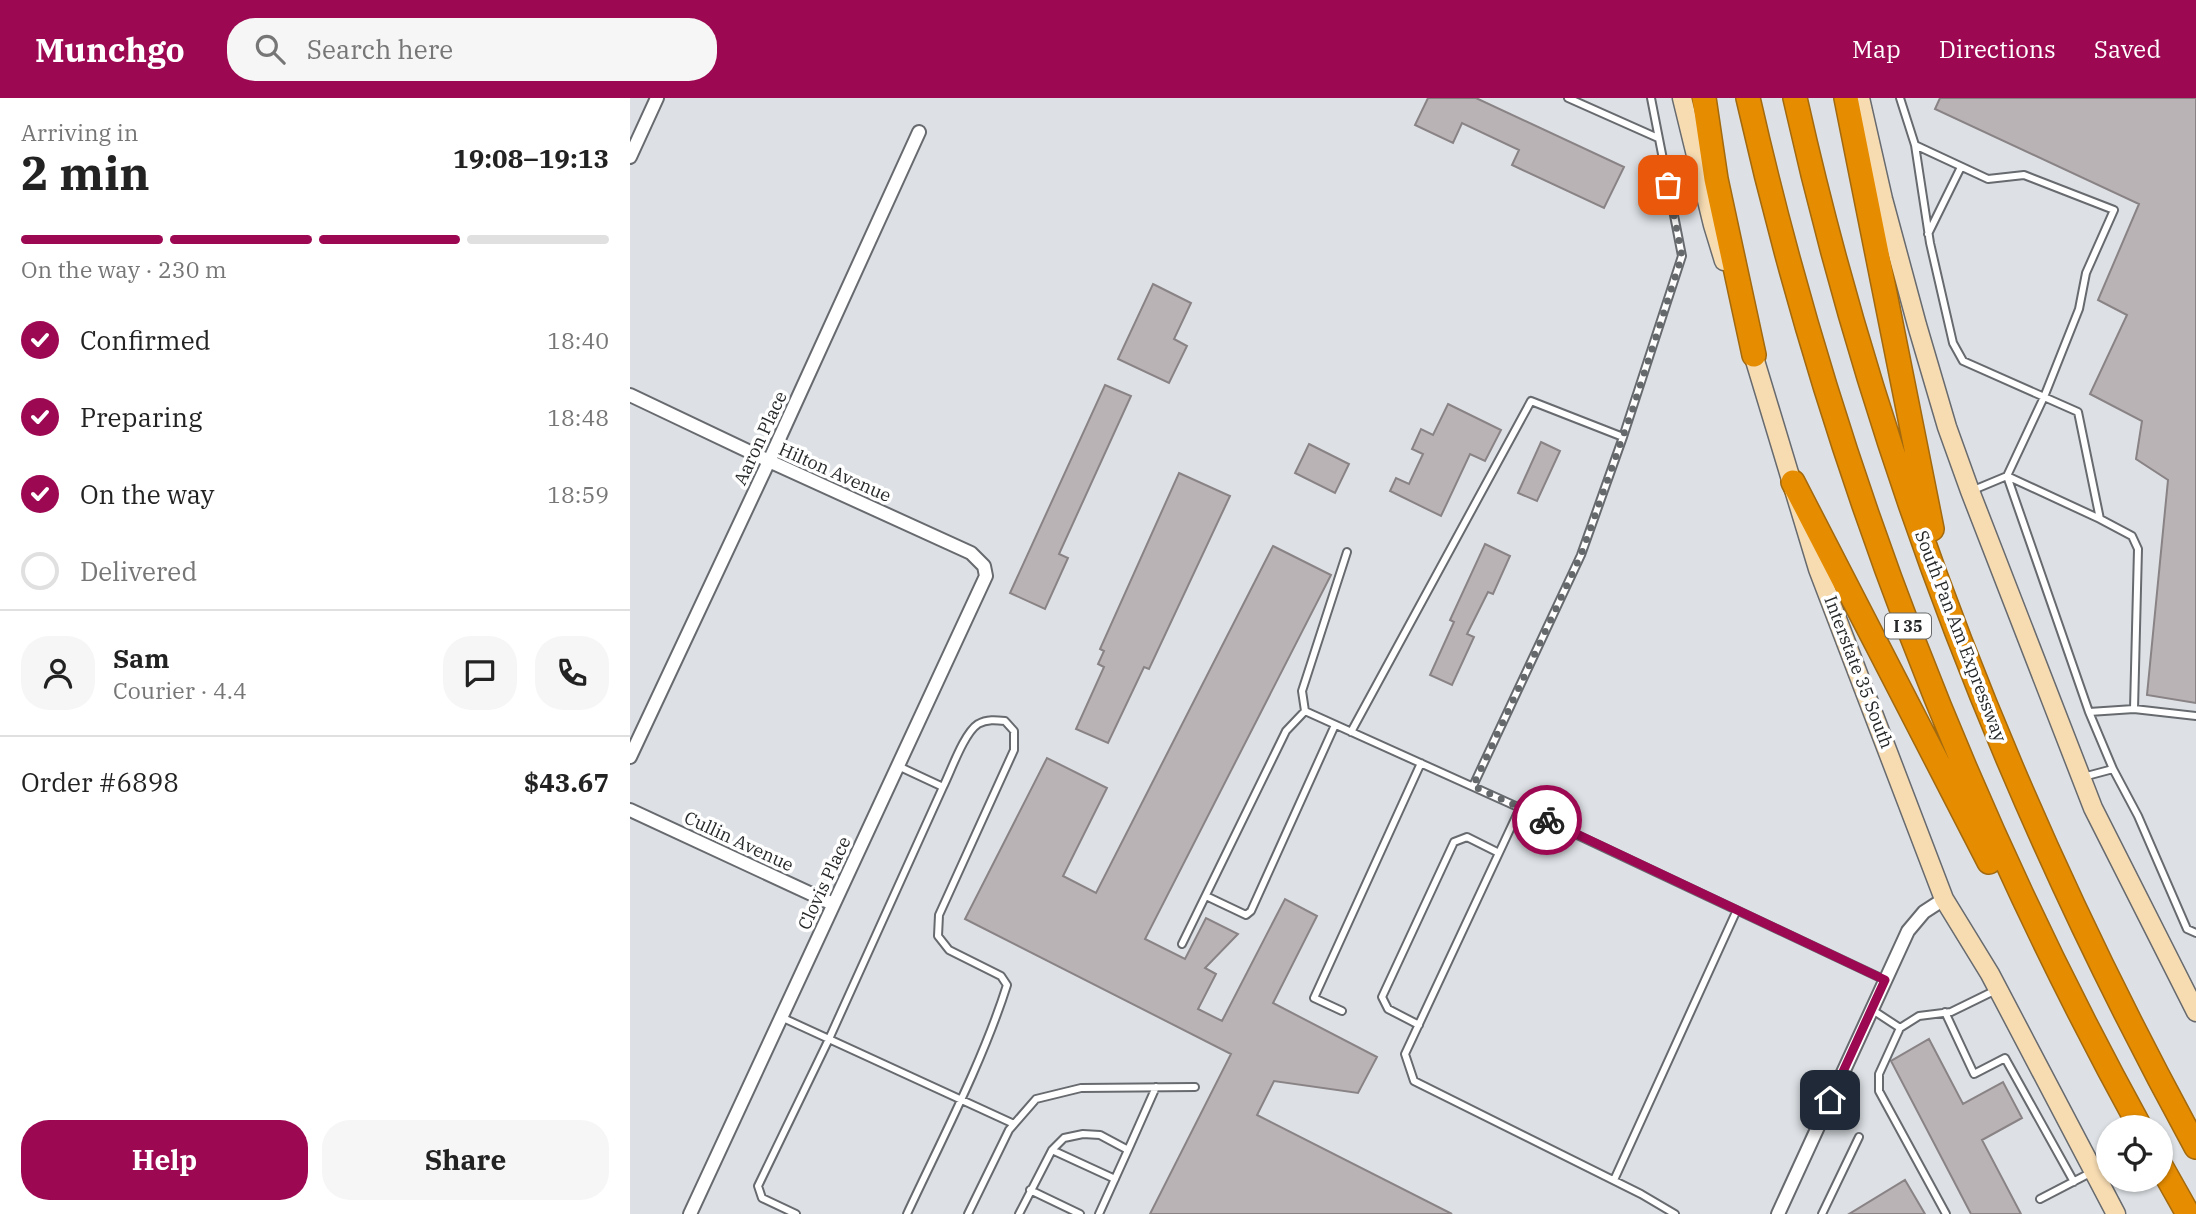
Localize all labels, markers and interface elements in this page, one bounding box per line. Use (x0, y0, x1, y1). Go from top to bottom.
search box (227, 18, 717, 81)
text: Munchgo (35, 28, 185, 71)
icon: search (251, 30, 289, 68)
text: Search here (307, 32, 453, 66)
text: Map (1852, 33, 1901, 65)
text: Directions (1939, 33, 2056, 65)
text: Saved (2094, 33, 2161, 65)
text: Arriving in (21, 117, 138, 147)
text: 19:08–19:13 (453, 141, 609, 175)
text: 2 min (21, 143, 150, 203)
pin (1638, 155, 1698, 215)
icon: bag (1649, 166, 1687, 204)
text: On the way · 230 m (21, 254, 227, 284)
icon: check (21, 321, 59, 359)
text: Confirmed (80, 323, 211, 357)
text: 18:40 (547, 325, 609, 355)
street label: Aaron Place (728, 387, 792, 489)
icon: check (21, 398, 59, 436)
text: Preparing (80, 400, 202, 434)
text: 18:48 (547, 402, 609, 432)
street label: Hilton Avenue (775, 437, 895, 507)
icon: check (21, 475, 59, 513)
text: On the way (80, 477, 214, 511)
text: 18:59 (547, 479, 609, 509)
street label: South Pan Am Expressway (1910, 527, 2012, 745)
text: Delivered (80, 554, 197, 588)
street label: Interstate 35 South (1819, 592, 1899, 752)
road number: I 35 (1885, 614, 1931, 638)
button: person (21, 636, 95, 710)
button: chat (443, 636, 517, 710)
button: phone (535, 636, 609, 710)
text: Sam (113, 641, 169, 675)
text: Courier · 4.4 (113, 675, 247, 705)
text: Order #6898 (21, 765, 179, 799)
text: $43.67 (524, 765, 609, 799)
courier (1512, 785, 1582, 855)
icon: bike (1528, 801, 1566, 839)
street label: Cullin Avenue (681, 806, 797, 876)
street label: Clovis Place (792, 833, 856, 933)
pin (1800, 1070, 1860, 1130)
icon: home (1811, 1081, 1849, 1119)
map controls (2096, 1115, 2173, 1192)
button: locate (2096, 1115, 2173, 1192)
button: Help (21, 1120, 308, 1200)
button: Share (322, 1120, 609, 1200)

